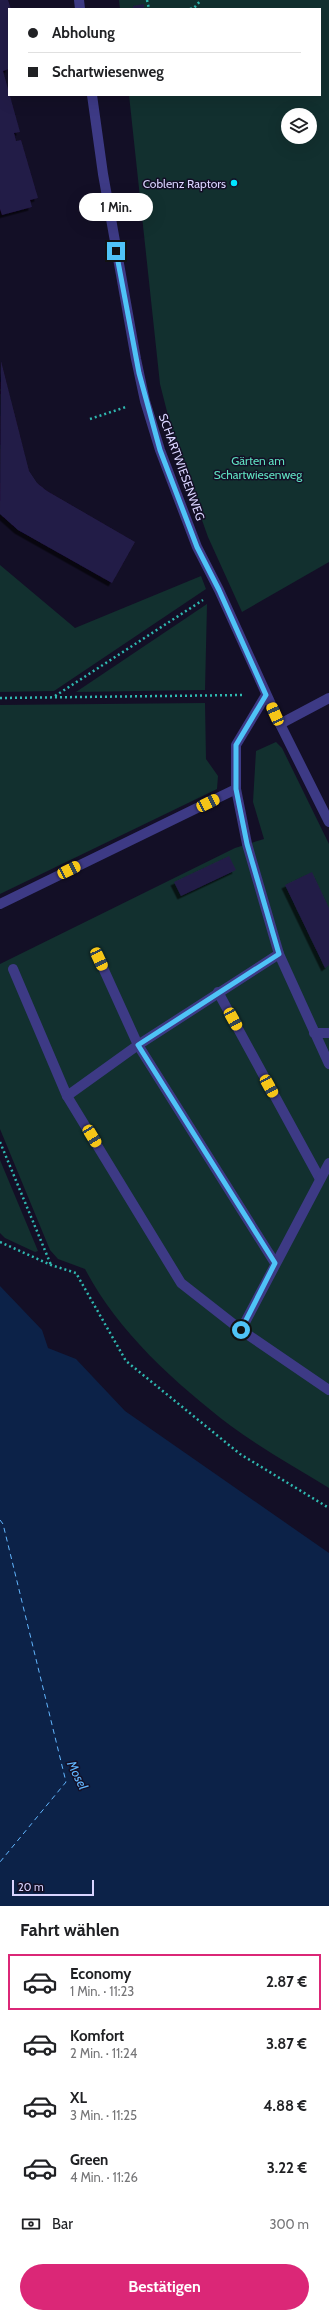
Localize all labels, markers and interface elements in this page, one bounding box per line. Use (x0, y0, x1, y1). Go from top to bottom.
text: Abholung (52, 24, 115, 42)
text: Schartwiesenweg (52, 63, 164, 81)
map controls (281, 108, 317, 144)
button: layers (281, 108, 317, 144)
place label: Coblenz Raptors (143, 176, 226, 191)
marker: Coblenz Raptors (229, 178, 239, 188)
callout: 1 Min. (79, 193, 153, 221)
text: 1 Min. (100, 199, 132, 215)
route end (107, 242, 125, 260)
street label: SCHARTWIESENWEG (156, 411, 208, 523)
park label: Gärten am Schartwiesenweg (214, 453, 303, 482)
car (265, 701, 285, 727)
car (195, 792, 221, 814)
car (56, 859, 82, 881)
car (88, 946, 110, 972)
car (222, 1006, 244, 1032)
car (258, 1073, 280, 1099)
car (81, 1123, 103, 1149)
route start (232, 1321, 250, 1339)
water label: Mosel (64, 1757, 92, 1792)
scale bar (12, 1878, 94, 1897)
text: 20 m (18, 1880, 44, 1894)
text: Fahrt wählen (20, 1919, 120, 1941)
icon: car (22, 1964, 58, 2000)
text: Economy (70, 1965, 131, 1983)
text: 2.87 € (266, 1973, 307, 1991)
text: 1 Min. · 11:23 (70, 1983, 134, 1999)
icon: car (22, 2026, 58, 2062)
text: Komfort (70, 2027, 124, 2045)
text: 3.87 € (266, 2035, 307, 2053)
text: 2 Min. · 11:24 (70, 2045, 137, 2061)
icon: car (22, 2088, 58, 2124)
text: XL (70, 2089, 87, 2107)
text: 4.88 € (263, 2097, 307, 2115)
text: 3 Min. · 11:25 (70, 2107, 137, 2123)
icon: car (22, 2150, 58, 2186)
text: Green (70, 2151, 108, 2169)
text: 3.22 € (267, 2159, 307, 2177)
text: 4 Min. · 11:26 (70, 2169, 138, 2185)
icon: cash (20, 2213, 42, 2235)
text: Bar (52, 2215, 73, 2233)
text: 300 m (269, 2216, 309, 2232)
button: Bestätigen (20, 2264, 309, 2310)

